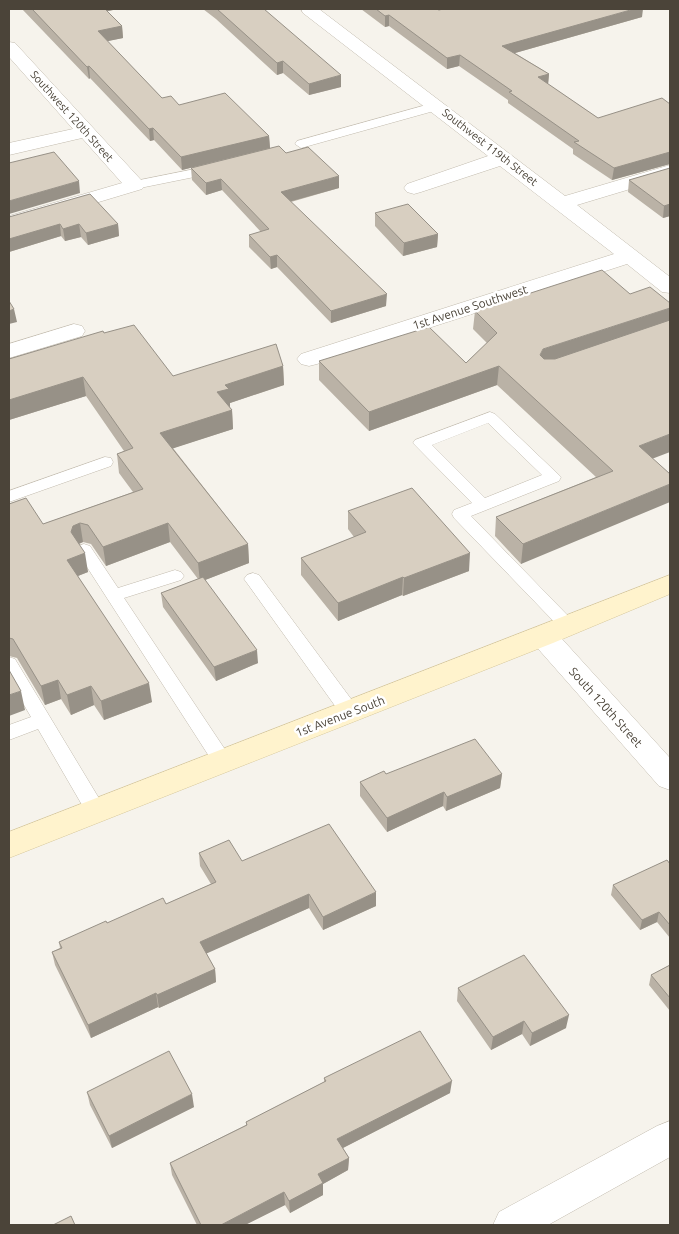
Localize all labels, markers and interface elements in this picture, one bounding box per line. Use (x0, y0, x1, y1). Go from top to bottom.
street label: Southwest 120th Street (28, 68, 116, 164)
street label: Southwest 119th Street (440, 106, 541, 188)
street label: 1st Avenue Southwest (411, 282, 529, 332)
street label: South 120th Street (567, 665, 645, 750)
street label: 1st Avenue South (294, 693, 386, 739)

